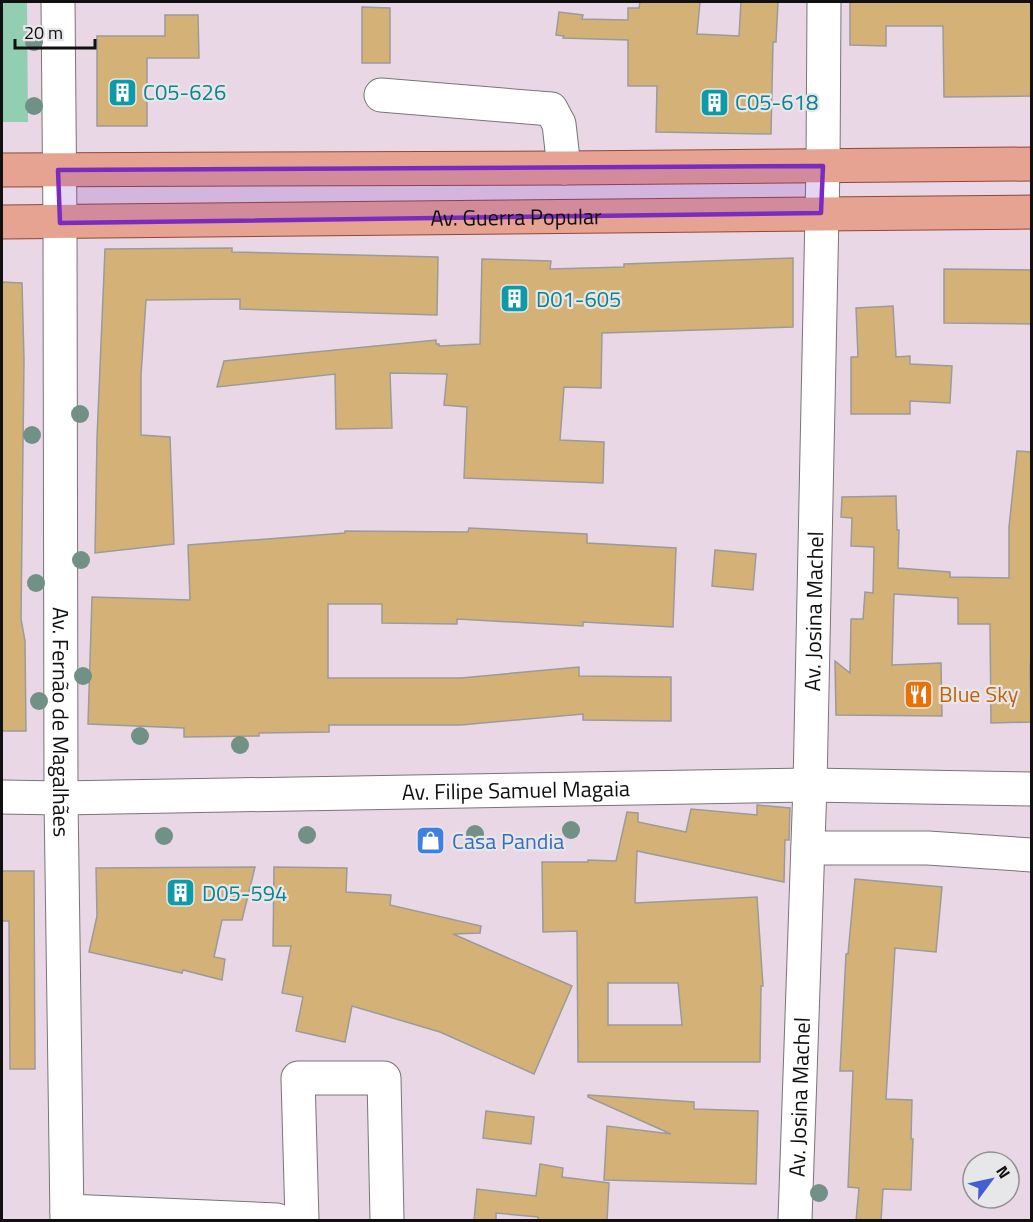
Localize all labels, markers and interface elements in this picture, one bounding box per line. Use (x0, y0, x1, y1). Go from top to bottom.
scale bar (15, 12, 94, 50)
text: 20 m (24, 19, 63, 46)
place label: C05-626 (143, 75, 226, 109)
building icon: C05-626 (106, 76, 138, 108)
place label: C05-618 (735, 85, 818, 119)
building icon: C05-618 (698, 86, 730, 118)
street label: Av. Guerra Popular (430, 199, 602, 235)
place label: D01-605 (536, 282, 621, 316)
building icon: D01-605 (499, 283, 531, 315)
street label: Av. Josina Machel (795, 531, 832, 692)
street label: Av. Fernão de Magalhães (44, 607, 79, 837)
place label: Blue Sky (939, 677, 1019, 711)
restaurant icon: Blue Sky (902, 678, 934, 710)
street label: Av. Filipe Samuel Magaia (402, 771, 630, 809)
place label: Casa Pandia (452, 824, 564, 858)
shop icon: Casa Pandia (415, 825, 447, 857)
place label: D05-594 (202, 876, 287, 910)
building icon: D05-594 (165, 877, 197, 909)
street label: Av. Josina Machel (779, 1017, 819, 1178)
north arrow (961, 1150, 1021, 1210)
text: N (990, 1161, 1017, 1183)

